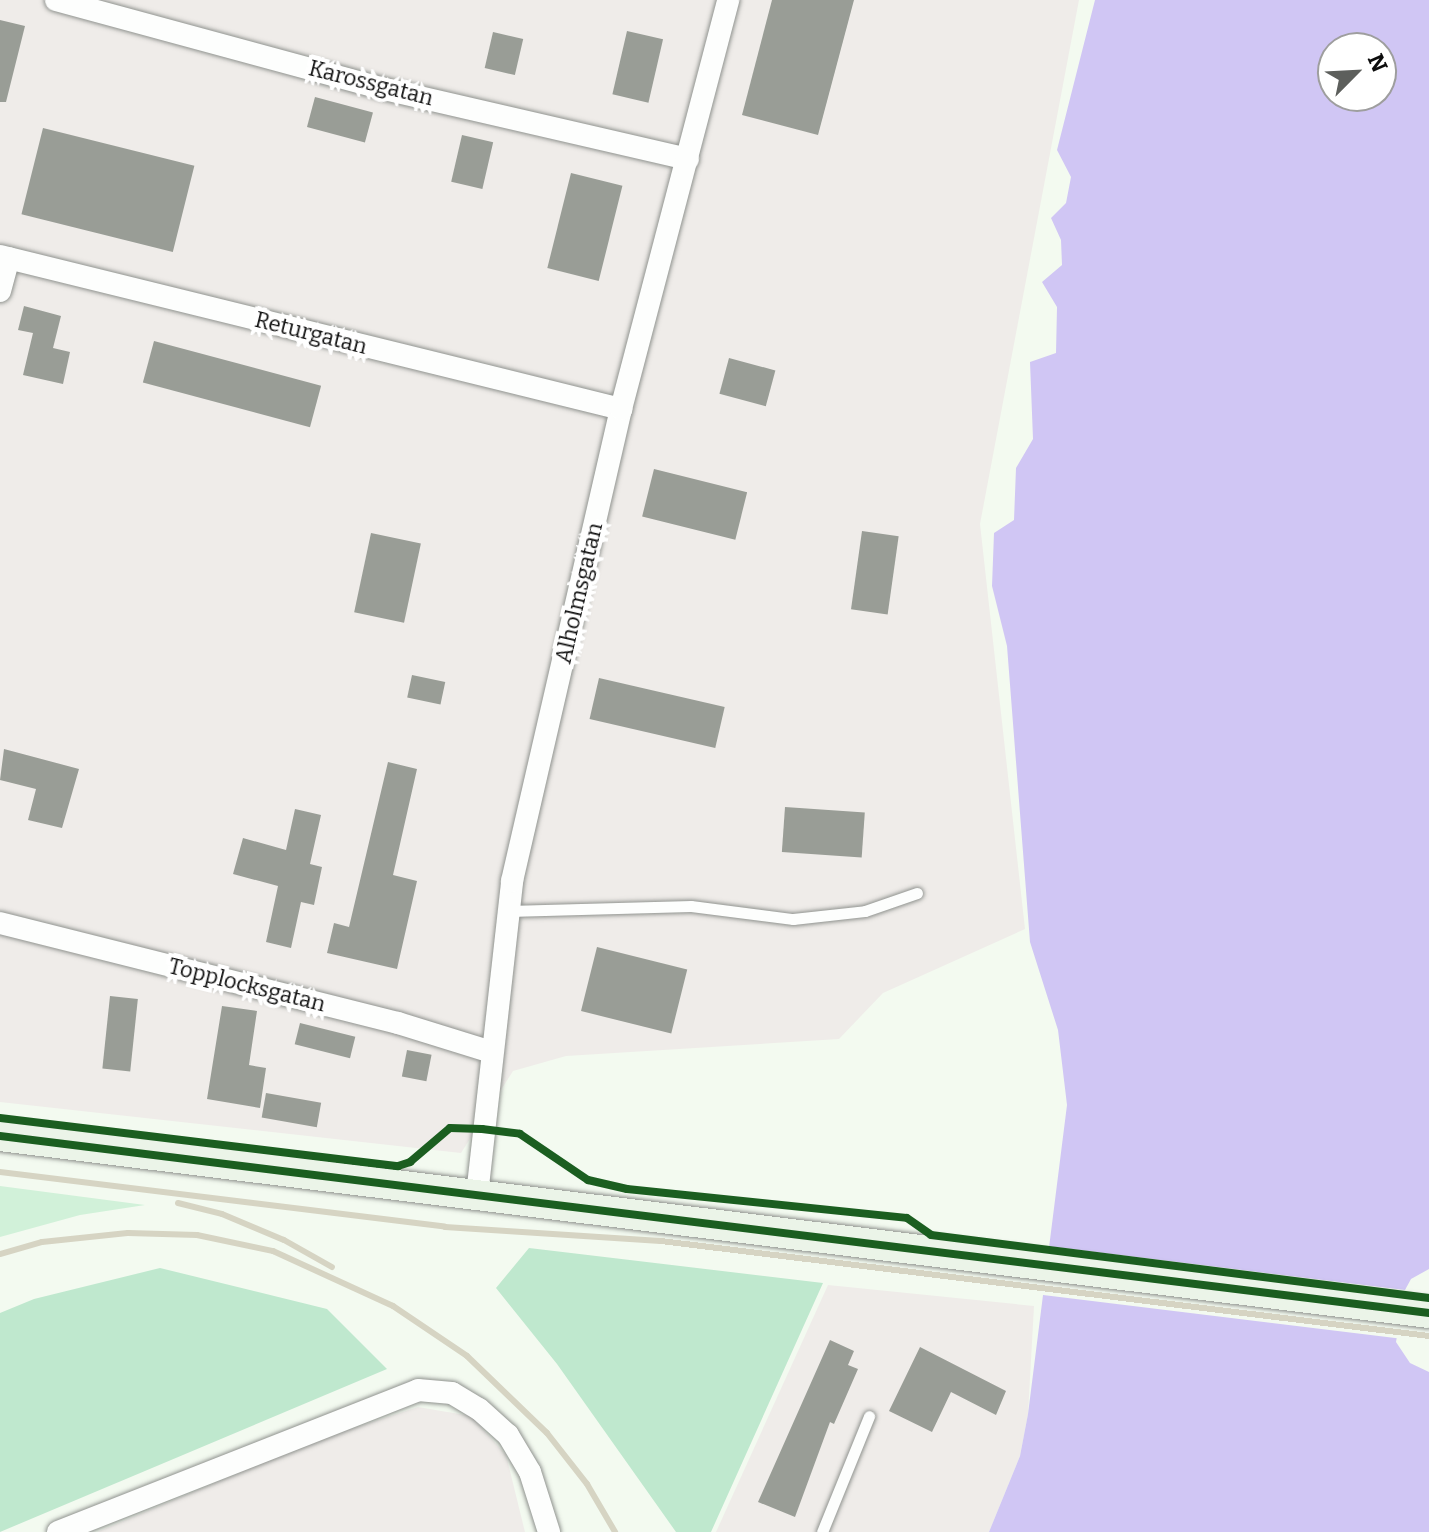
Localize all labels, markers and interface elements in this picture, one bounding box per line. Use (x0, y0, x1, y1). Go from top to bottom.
north arrow (1317, 32, 1397, 112)
text: N (1362, 50, 1393, 76)
street label: Karossgatan (306, 55, 436, 111)
street label: Returgatan (252, 306, 370, 360)
street label: Alholmsgatan (550, 520, 608, 666)
street label: Topplocksgatan (166, 953, 328, 1017)

